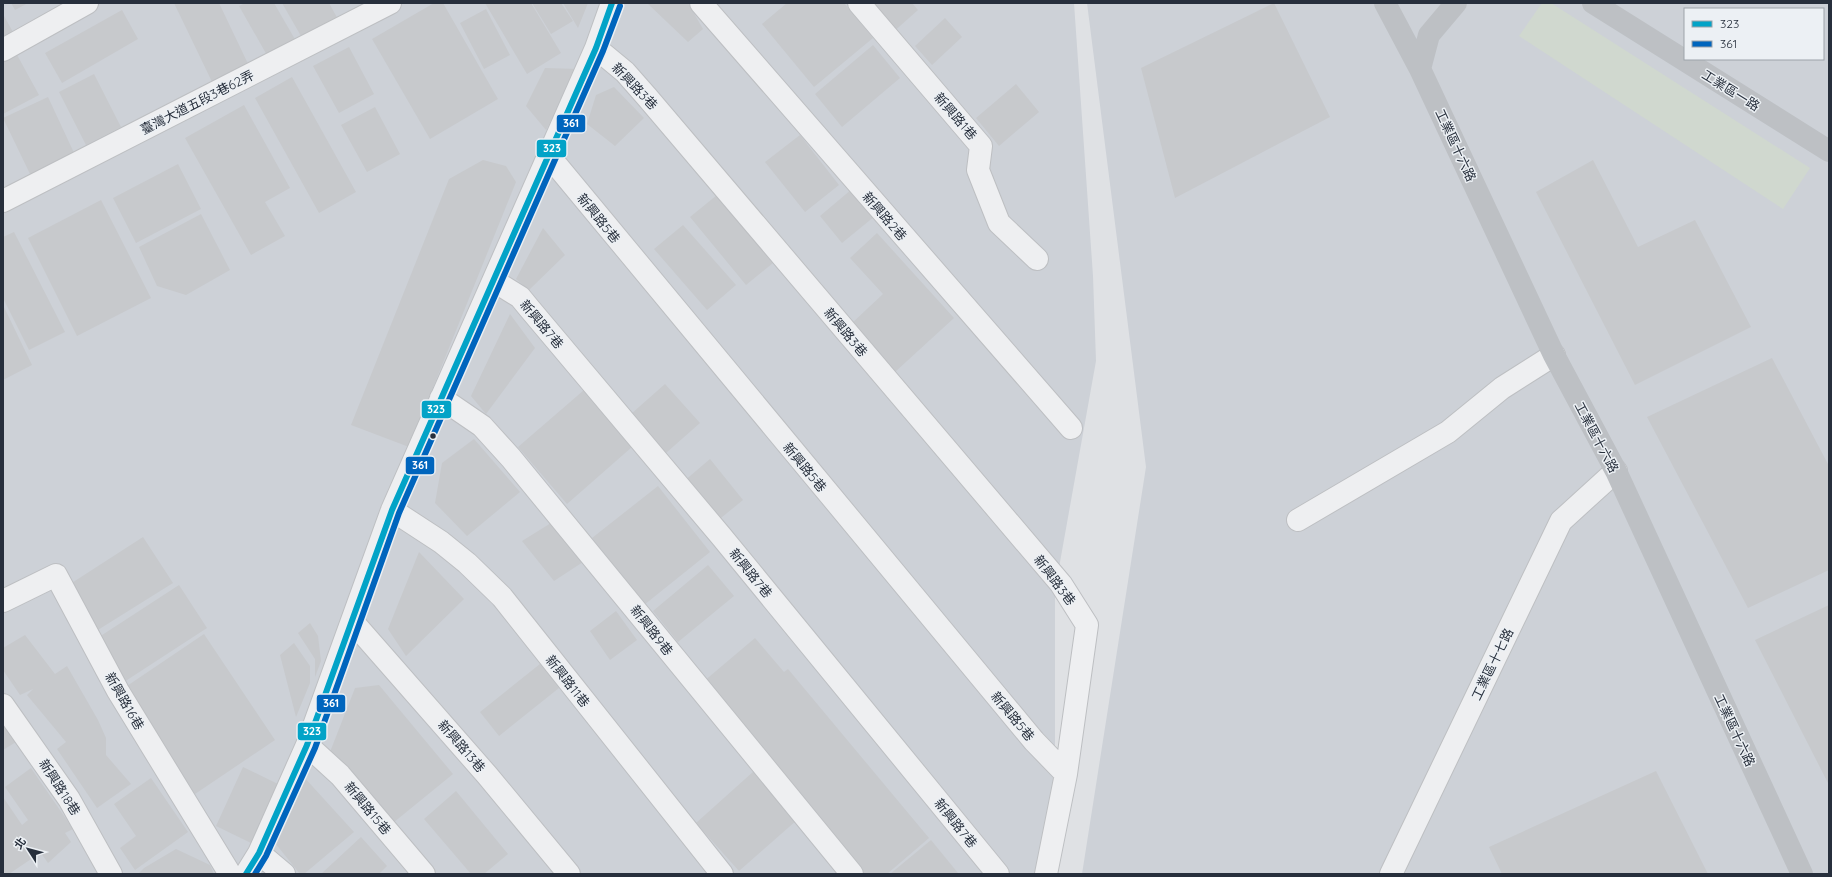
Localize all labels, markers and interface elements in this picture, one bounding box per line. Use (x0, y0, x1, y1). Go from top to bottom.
legend (1684, 8, 1824, 60)
text: 323 (1720, 16, 1739, 31)
text: 361 (1720, 36, 1737, 51)
street label: 新興路3巷 (609, 59, 661, 113)
street label: 臺灣大道五段3巷62弄 (138, 66, 256, 138)
street label: 工業區一路 (1699, 66, 1763, 114)
street label: 新興路1巷 (931, 89, 981, 143)
street label: 工業區十六路 (1432, 106, 1480, 184)
line badge: 361 (556, 114, 586, 133)
text: 361 (563, 116, 579, 130)
line badge: 323 (536, 139, 567, 158)
text: 323 (543, 141, 561, 155)
street label: 新興路2巷 (860, 188, 910, 244)
street label: 新興路5巷 (574, 190, 624, 246)
street label: 新興路7巷 (517, 296, 567, 352)
street label: 新興路3巷 (821, 304, 871, 360)
street label: 工業區十六路 (1572, 399, 1622, 475)
line badge: 323 (421, 400, 452, 419)
text: 323 (427, 402, 445, 416)
unlabelled marker (428, 431, 438, 441)
street label: 新興路5巷 (780, 439, 830, 495)
line badge: 361 (405, 456, 435, 475)
text: 361 (412, 458, 428, 472)
street label: 新興路7巷 (726, 545, 776, 601)
street label: 新興路3巷 (1031, 552, 1079, 608)
street label: 新興路9巷 (627, 602, 677, 658)
street label: 工業區十七路 (1468, 625, 1516, 703)
street label: 新興路11巷 (543, 652, 593, 710)
street label: 新興路16巷 (102, 669, 148, 733)
street label: 新興路5巷 (988, 688, 1038, 744)
street label: 工業區十六路 (1711, 691, 1759, 769)
line badge: 361 (316, 694, 346, 713)
text: 361 (323, 696, 339, 710)
street label: 新興路13巷 (435, 717, 489, 775)
line badge: 323 (297, 722, 327, 741)
text: 323 (303, 724, 321, 738)
street label: 新興路18巷 (36, 756, 84, 818)
street label: 新興路15巷 (341, 778, 395, 838)
street label: 新興路7巷 (931, 795, 981, 851)
north arrow (8, 829, 48, 869)
text: 北 (11, 835, 29, 852)

